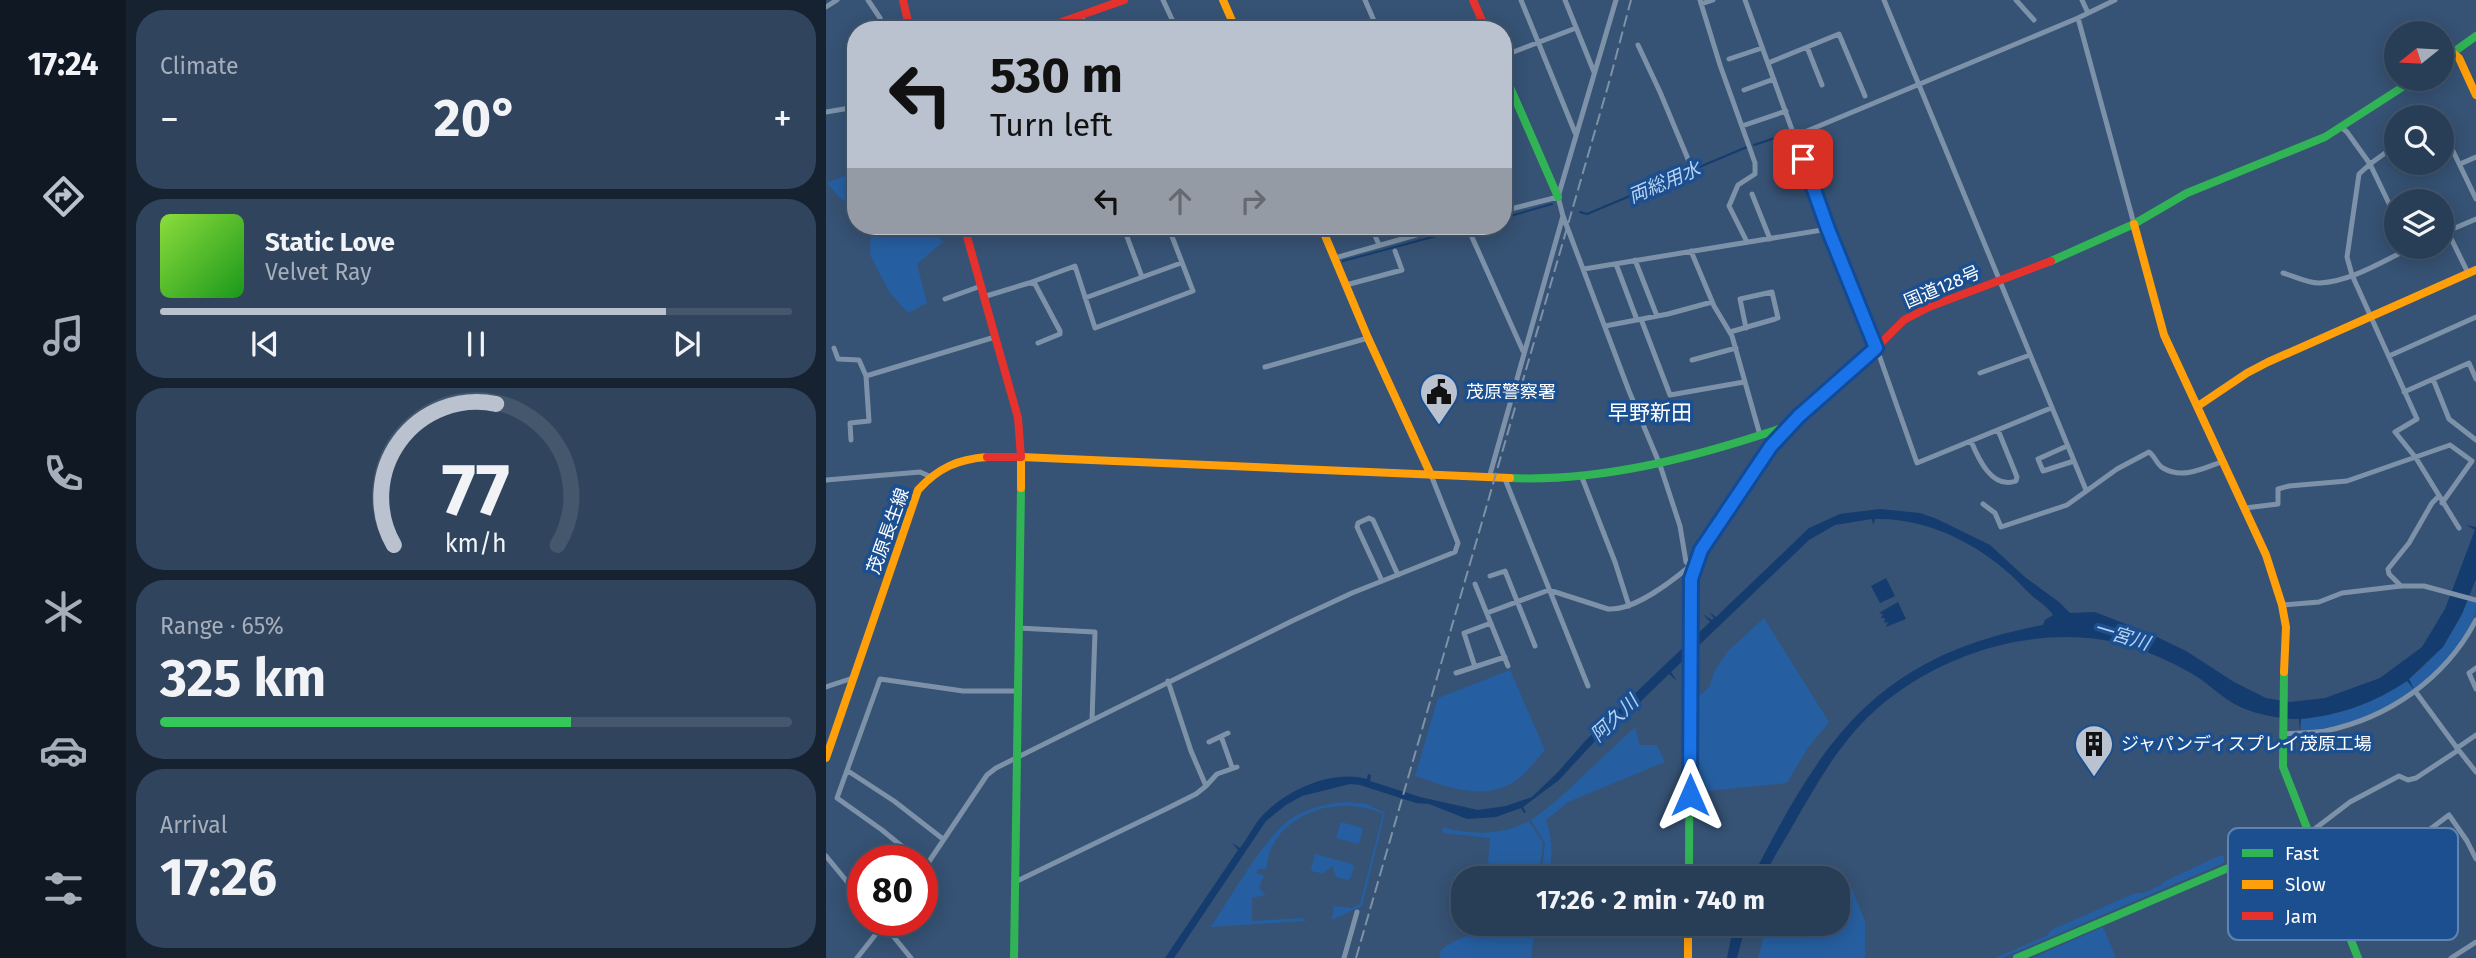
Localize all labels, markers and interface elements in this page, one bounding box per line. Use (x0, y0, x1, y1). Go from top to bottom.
north arrow (2384, 21, 2454, 91)
map controls (2384, 21, 2454, 259)
text: 17:24 (27, 45, 99, 83)
text: 530 m (990, 46, 1123, 105)
icon: left (875, 49, 966, 140)
text: Climate (160, 52, 239, 80)
text: 20° (434, 87, 518, 150)
text: − (160, 96, 179, 142)
text: + (773, 96, 792, 142)
button: search (2384, 105, 2454, 175)
text: Turn left (990, 106, 1112, 144)
pin (1773, 129, 1833, 189)
icon: arrive (1784, 140, 1822, 178)
water label: 両総用水 (1625, 156, 1706, 208)
icon: directions (39, 172, 88, 221)
icon: left (1088, 182, 1126, 220)
icon: ahead (1161, 182, 1199, 220)
icon: right (1234, 182, 1272, 220)
button: layers (2384, 189, 2454, 259)
text: Static Love (265, 227, 395, 258)
text: Velvet Ray (265, 258, 372, 286)
street label: 国道128号 (1901, 261, 1983, 313)
icon: music (39, 311, 88, 360)
icon: previous (246, 325, 284, 363)
icon: pause (457, 325, 495, 363)
icon: next (668, 325, 706, 363)
public building icon: 茂原警察署 (1418, 371, 1460, 426)
place label: 茂原警察署 (1466, 381, 1556, 403)
district label: 早野新田 (1608, 400, 1692, 426)
text: 77 (442, 447, 510, 534)
icon: phone (39, 449, 88, 498)
street label: 茂原長生線 (862, 485, 914, 577)
text: km/h (445, 529, 507, 559)
icon: climate (39, 587, 88, 636)
text: Range · 65% (160, 612, 284, 640)
water label: 一宮川 (2091, 616, 2154, 655)
text: 325 km (160, 647, 326, 710)
water label: 阿久川 (1586, 689, 1644, 746)
building icon: ジャパンディスプレイ茂原工場 (2073, 723, 2115, 778)
icon: car (39, 726, 88, 775)
place label: ジャパンディスプレイ茂原工場 (2121, 733, 2372, 755)
position arrow (1653, 758, 1727, 832)
text: Arrival (160, 811, 227, 839)
legend (2228, 828, 2458, 940)
text: Fast (2285, 842, 2319, 865)
speed limit sign: 80 (847, 845, 938, 936)
text: 17:26 (160, 846, 277, 909)
icon: filters (39, 864, 88, 913)
text: Slow (2285, 873, 2326, 896)
text: 17:26 · 2 min · 740 m (1536, 885, 1765, 916)
text: Jam (2285, 905, 2317, 928)

